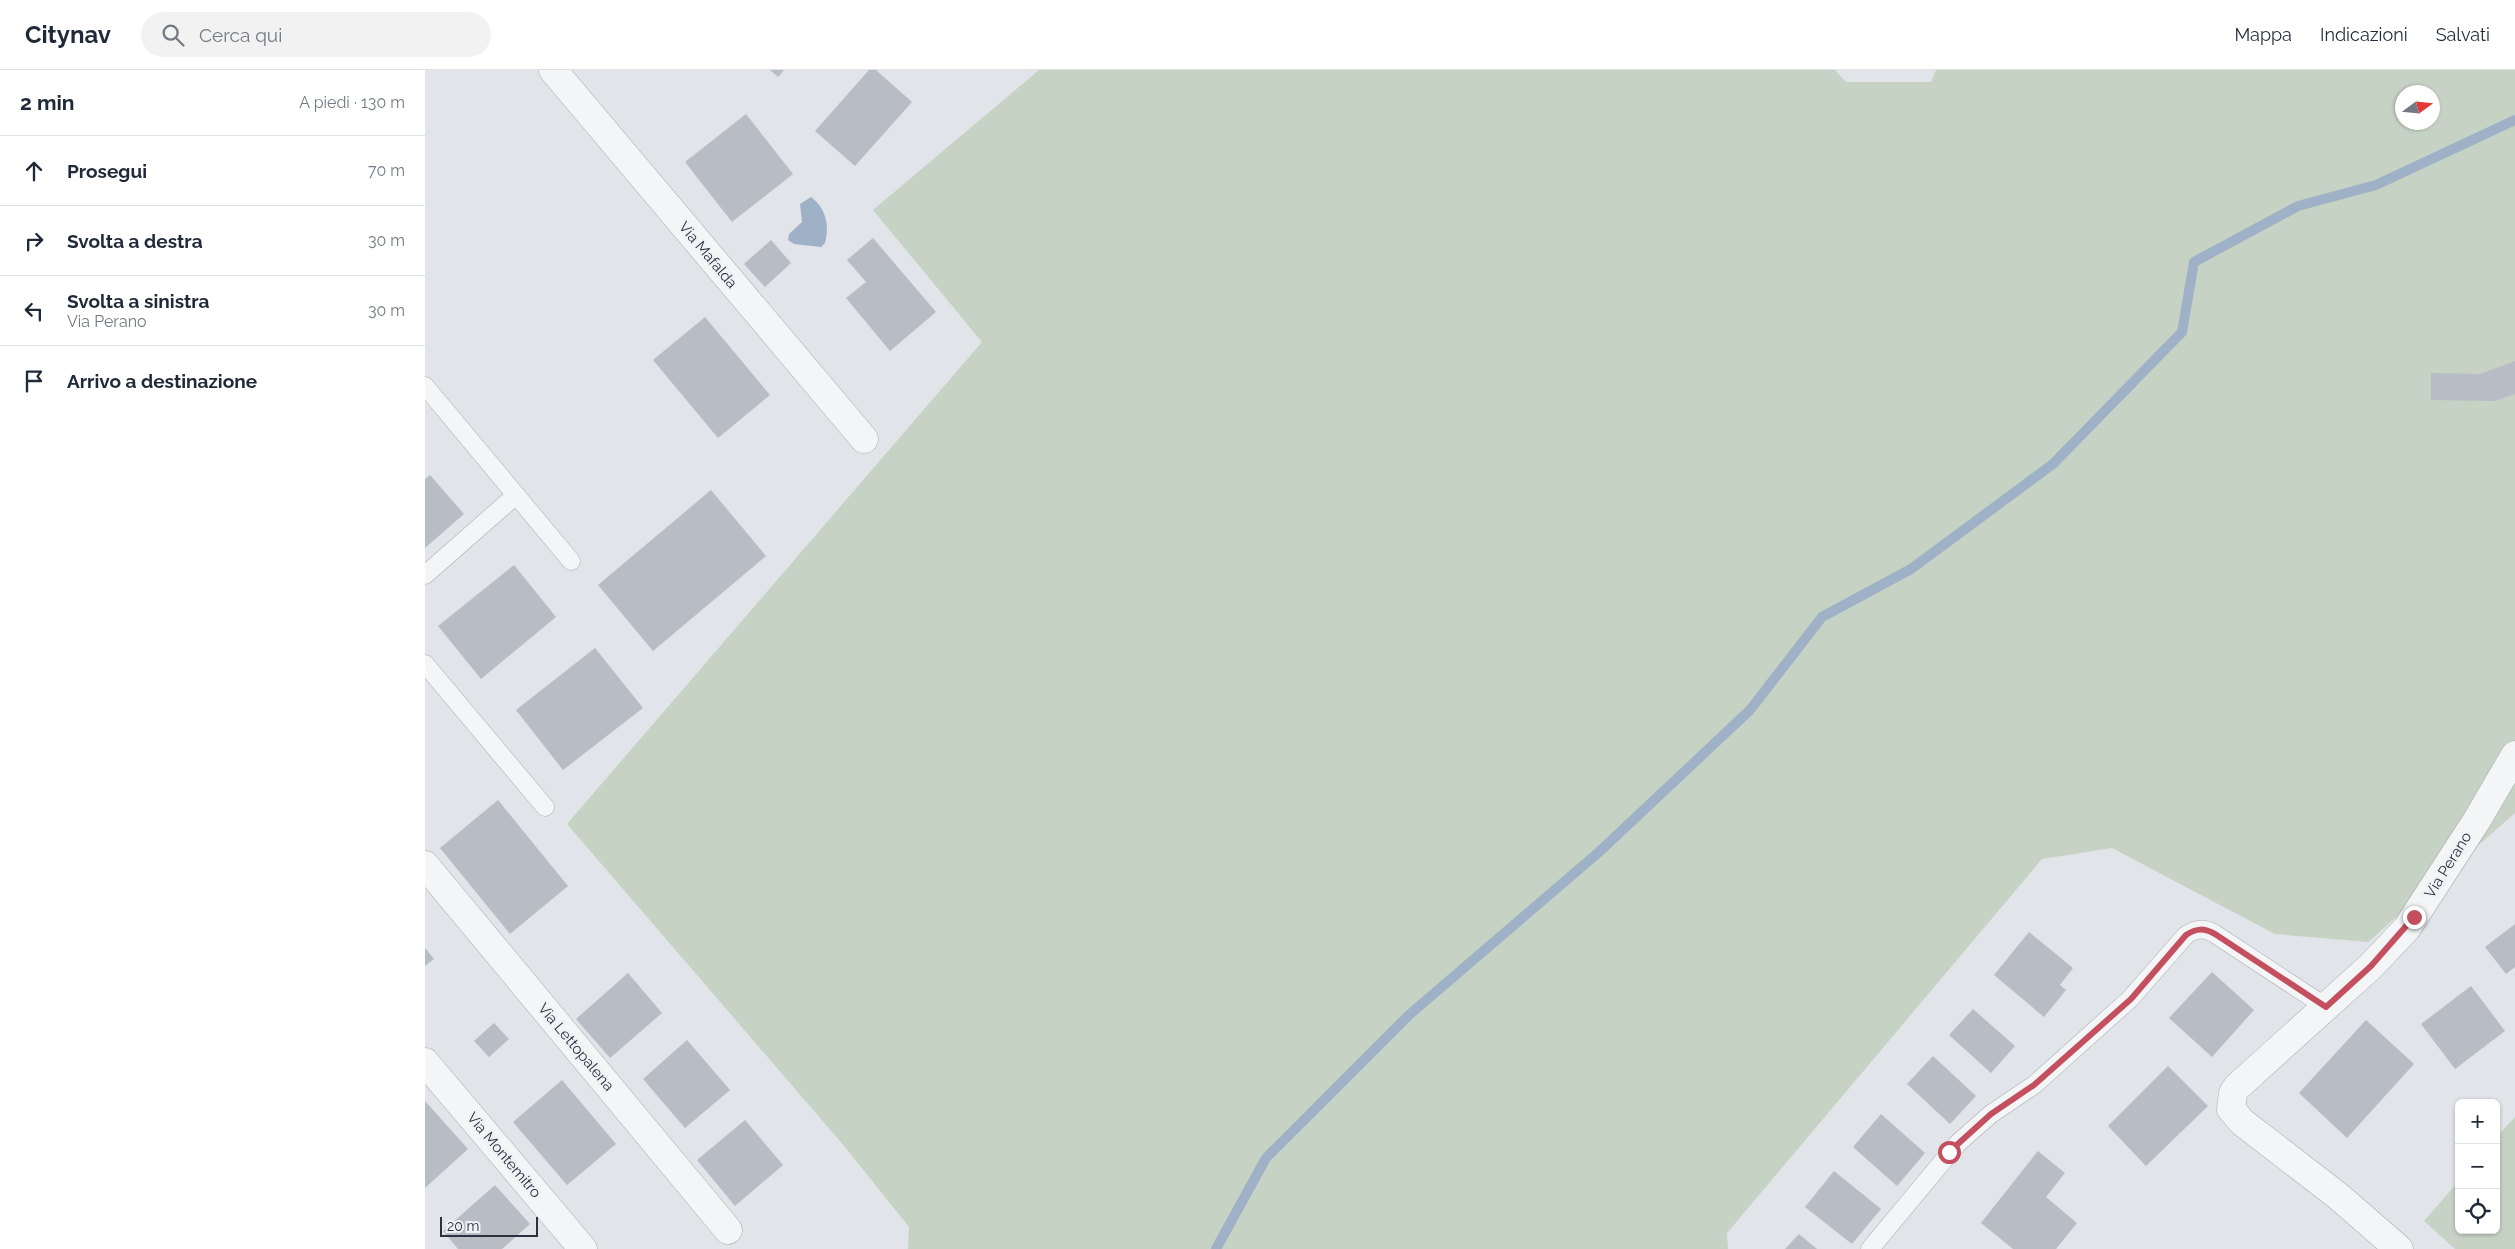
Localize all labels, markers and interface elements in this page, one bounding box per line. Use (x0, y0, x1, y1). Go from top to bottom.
search box (141, 12, 491, 57)
text: Citynav (25, 20, 111, 49)
icon: search (159, 21, 187, 49)
text: Cerca qui (199, 24, 282, 46)
text: Mappa (2234, 24, 2292, 45)
text: Indicazioni (2320, 24, 2408, 45)
text: Salvati (2436, 24, 2490, 45)
north arrow (2395, 85, 2440, 130)
text: 2 min (20, 90, 74, 115)
text: A piedi · 130 m (299, 93, 405, 112)
icon: ahead (20, 157, 48, 185)
text: Prosegui (67, 160, 147, 182)
text: 70 m (368, 161, 405, 180)
street label: Via Mafalda (675, 218, 741, 292)
icon: right (20, 227, 48, 255)
text: Svolta a destra (67, 230, 203, 252)
text: 30 m (368, 231, 405, 250)
text: Svolta a sinistra (67, 290, 209, 312)
icon: left (20, 297, 48, 325)
text: 30 m (368, 301, 405, 320)
text: Via Perano (67, 312, 147, 331)
icon: arrive (20, 367, 48, 395)
text: Arrivo a destinazione (67, 370, 257, 392)
street label: Via Perano (2421, 829, 2475, 901)
route end (2403, 906, 2426, 929)
street label: Via Lettopalena (534, 1000, 618, 1094)
map controls (2455, 1099, 2500, 1234)
button: + (2455, 1099, 2500, 1144)
street label: Via Montemitro (463, 1109, 545, 1201)
route start (1938, 1141, 1961, 1164)
button: − (2455, 1144, 2500, 1189)
button: locate (2455, 1189, 2500, 1234)
scale bar (440, 1214, 537, 1237)
text: 20 m (447, 1218, 479, 1234)

